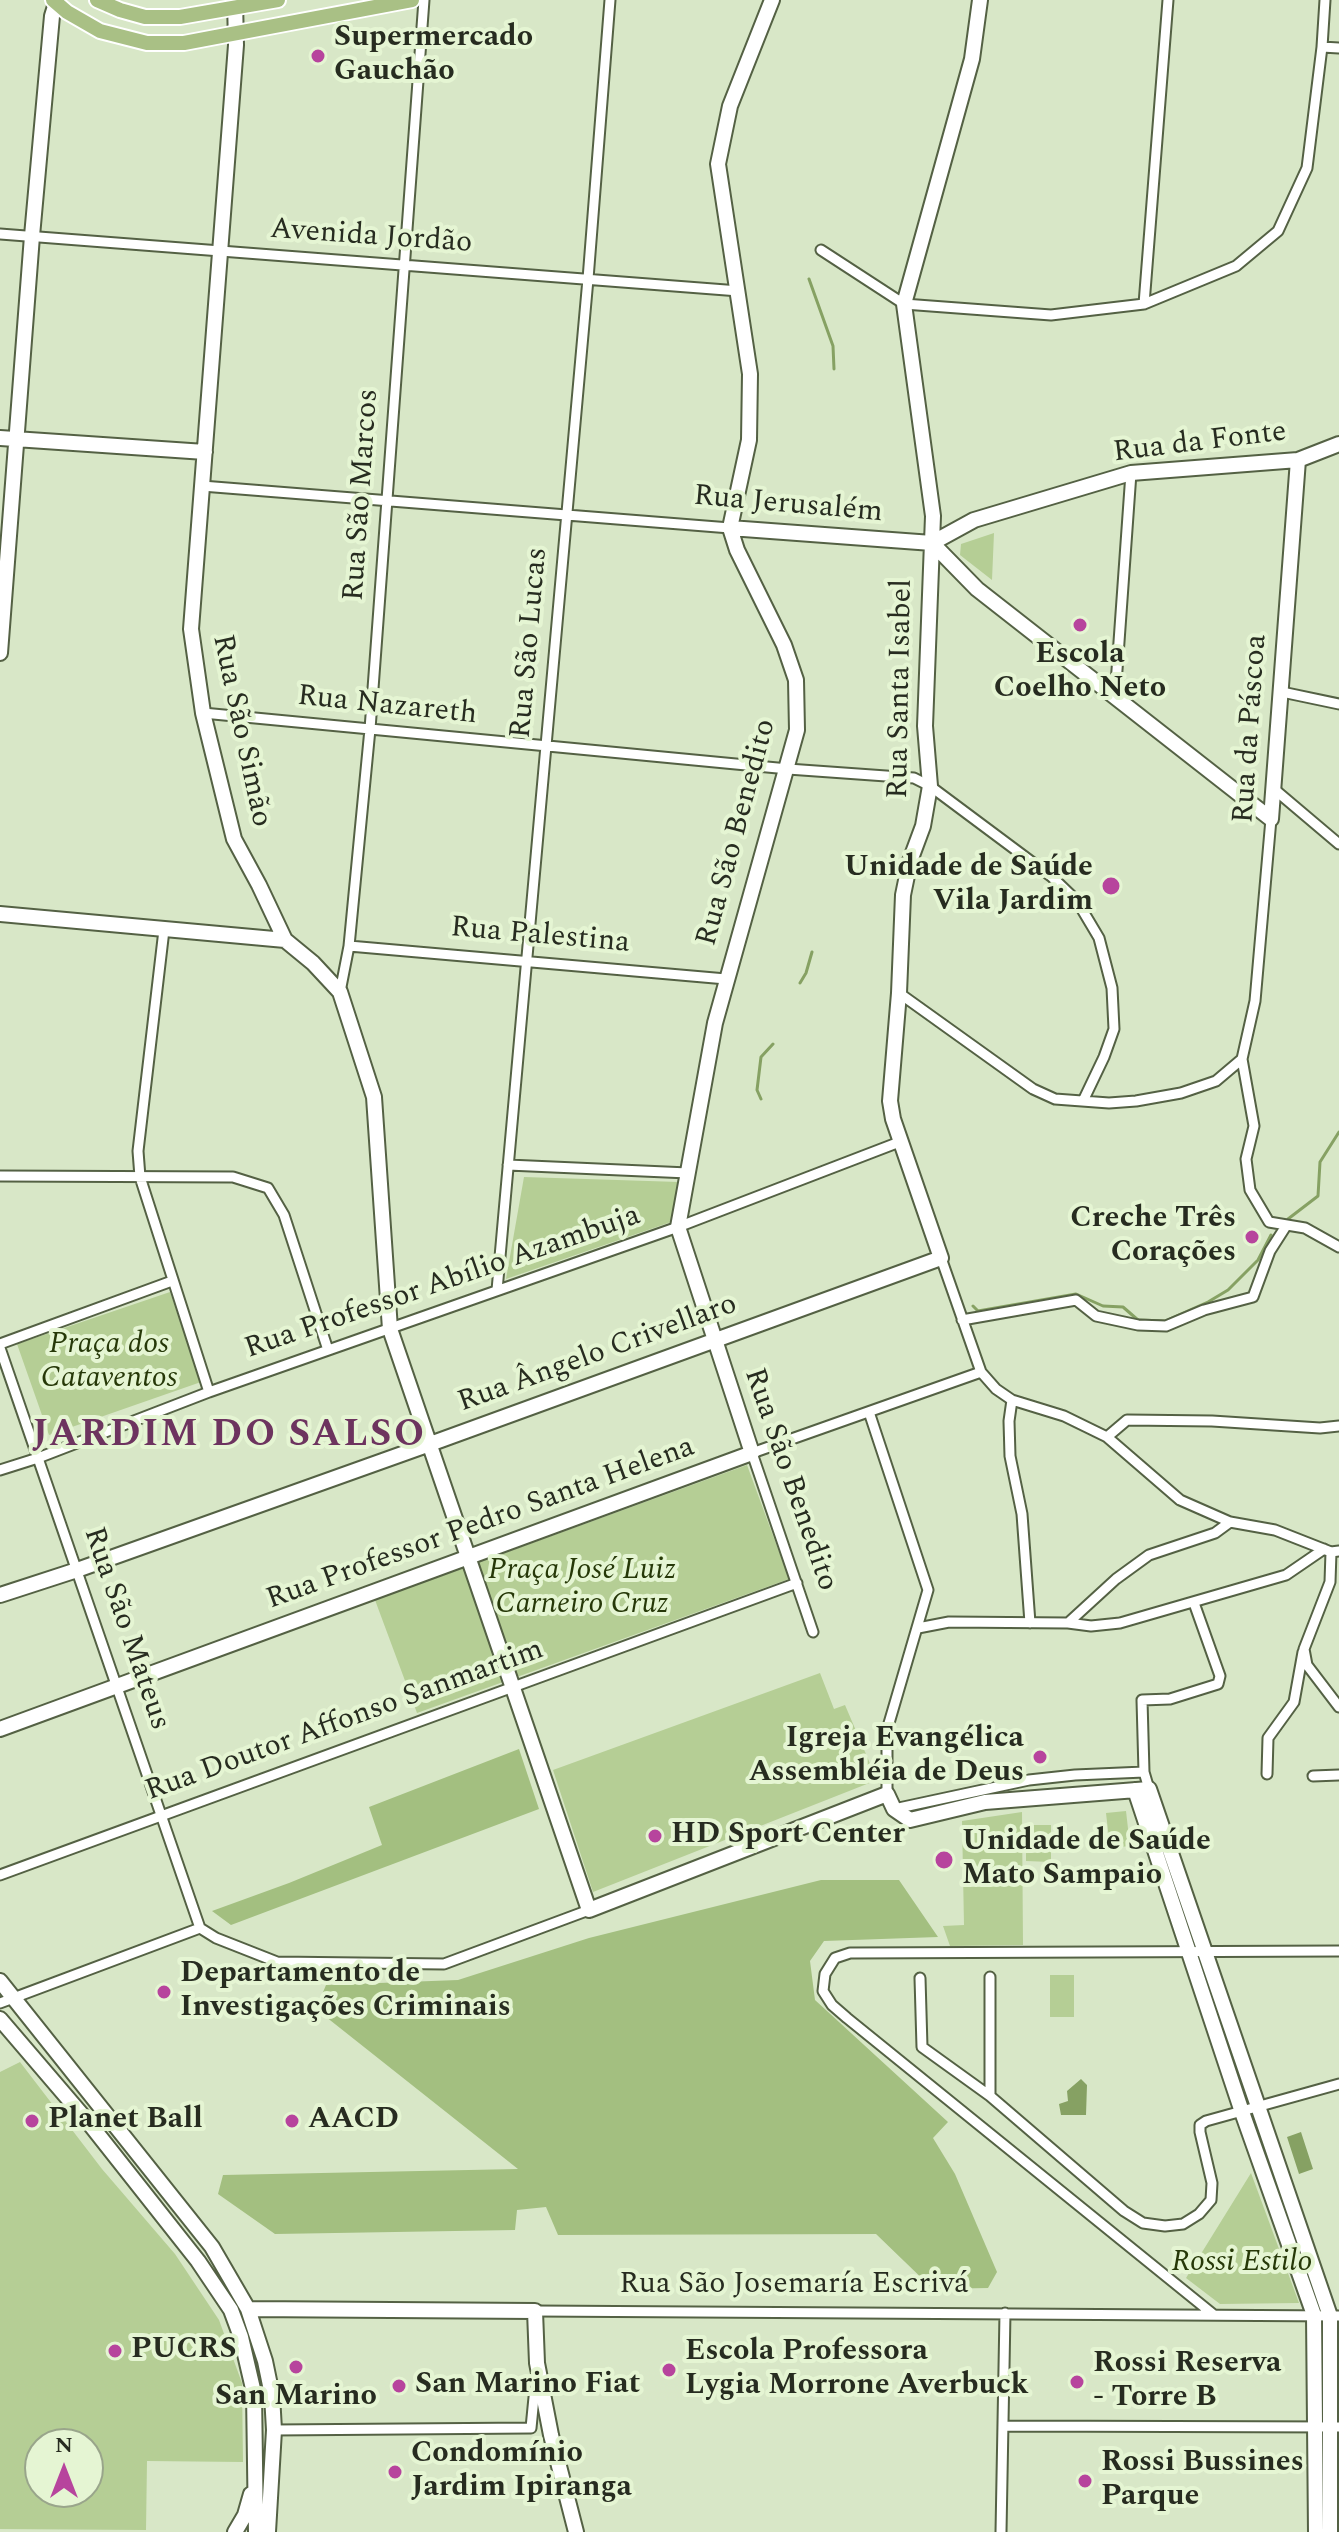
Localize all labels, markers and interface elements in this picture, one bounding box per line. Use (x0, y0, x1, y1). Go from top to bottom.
place label: Supermercado Gauchão (334, 21, 533, 92)
marker: Supermercado Gauchão (309, 47, 327, 65)
street label: Avenida Jordão (269, 213, 473, 263)
street label: Rua São Marcos (338, 388, 388, 602)
street label: Rua da Fonte (1111, 416, 1289, 472)
street label: Rua Jerusalém (692, 480, 884, 532)
street label: Rua São Lucas (505, 546, 557, 740)
street label: Rua Santa Isabel (882, 579, 922, 799)
marker: Escola Coelho Neto (1071, 616, 1089, 634)
street label: Rua São Simão (202, 632, 278, 830)
street label: Rua da Páscoa (1227, 633, 1277, 825)
place label: Escola Coelho Neto (994, 638, 1166, 708)
street label: Rua Nazareth (295, 680, 479, 734)
street label: Rua São Benedito (690, 716, 786, 950)
place label: Unidade de Saúde Vila Jardim (844, 851, 1093, 922)
marker: Unidade de Saúde Vila Jardim (1100, 875, 1122, 897)
street label: Rua Palestina (449, 911, 631, 963)
street label: Rua Professor Abílio Azambuja (240, 1199, 646, 1369)
place label: Creche Três Corações (1070, 1202, 1236, 1272)
marker: Creche Três Corações (1243, 1228, 1261, 1246)
street label: Rua Ângelo Crivellaro (454, 1288, 742, 1422)
park label: Praça dos Cataventos (41, 1328, 177, 1398)
street label: Rua São Benedito (734, 1364, 844, 1596)
district label: JARDIM DO SALSO (32, 1415, 426, 1461)
street label: Rua Professor Pedro Santa Helena (262, 1431, 700, 1619)
street label: Rua São Mateus (73, 1523, 177, 1735)
park label: Praça José Luiz Carneiro Cruz (488, 1554, 676, 1624)
street label: Rua Doutor Affonso Sanmartim (141, 1633, 549, 1811)
place label: Igreja Evangélica Assembléia de Deus (749, 1722, 1024, 1792)
marker: Igreja Evangélica Assembléia de Deus (1031, 1748, 1049, 1766)
place label: HD Sport Center (671, 1818, 905, 1854)
place label: Unidade de Saúde Mato Sampaio (962, 1825, 1211, 1896)
marker: HD Sport Center (646, 1827, 664, 1845)
marker: Unidade de Saúde Mato Sampaio (933, 1849, 955, 1871)
place label: Departamento de Investigações Criminais (180, 1957, 511, 2028)
marker: Departamento de Investigações Criminais (155, 1983, 173, 2001)
place label: Planet Ball (48, 2103, 203, 2139)
place label: AACD (308, 2103, 399, 2139)
marker: Planet Ball (23, 2112, 41, 2130)
marker: AACD (283, 2112, 301, 2130)
park label: Rossi Estilo (1172, 2246, 1312, 2282)
street label: Rua São Josemaría Escrivá (619, 2268, 969, 2304)
place label: PUCRS (131, 2333, 237, 2369)
place label: Escola Professora Lygia Morrone Averbuck (685, 2335, 1029, 2406)
marker: PUCRS (106, 2342, 124, 2360)
place label: Rossi Reserva - Torre B (1093, 2347, 1281, 2418)
marker: San Marino (287, 2358, 305, 2376)
marker: Escola Professora Lygia Morrone Averbuck (660, 2361, 678, 2379)
place label: San Marino Fiat (415, 2368, 640, 2404)
marker: Rossi Reserva - Torre B (1068, 2373, 1086, 2391)
marker: San Marino Fiat (390, 2377, 408, 2395)
place label: San Marino (215, 2380, 377, 2416)
north arrow (24, 2428, 104, 2508)
text: N (55, 2429, 73, 2462)
place label: Condomínio Jardim Ipiranga (411, 2437, 632, 2508)
place label: Rossi Bussines Parque (1101, 2446, 1304, 2516)
marker: Condomínio Jardim Ipiranga (386, 2463, 404, 2481)
marker: Rossi Bussines Parque (1076, 2472, 1094, 2490)

